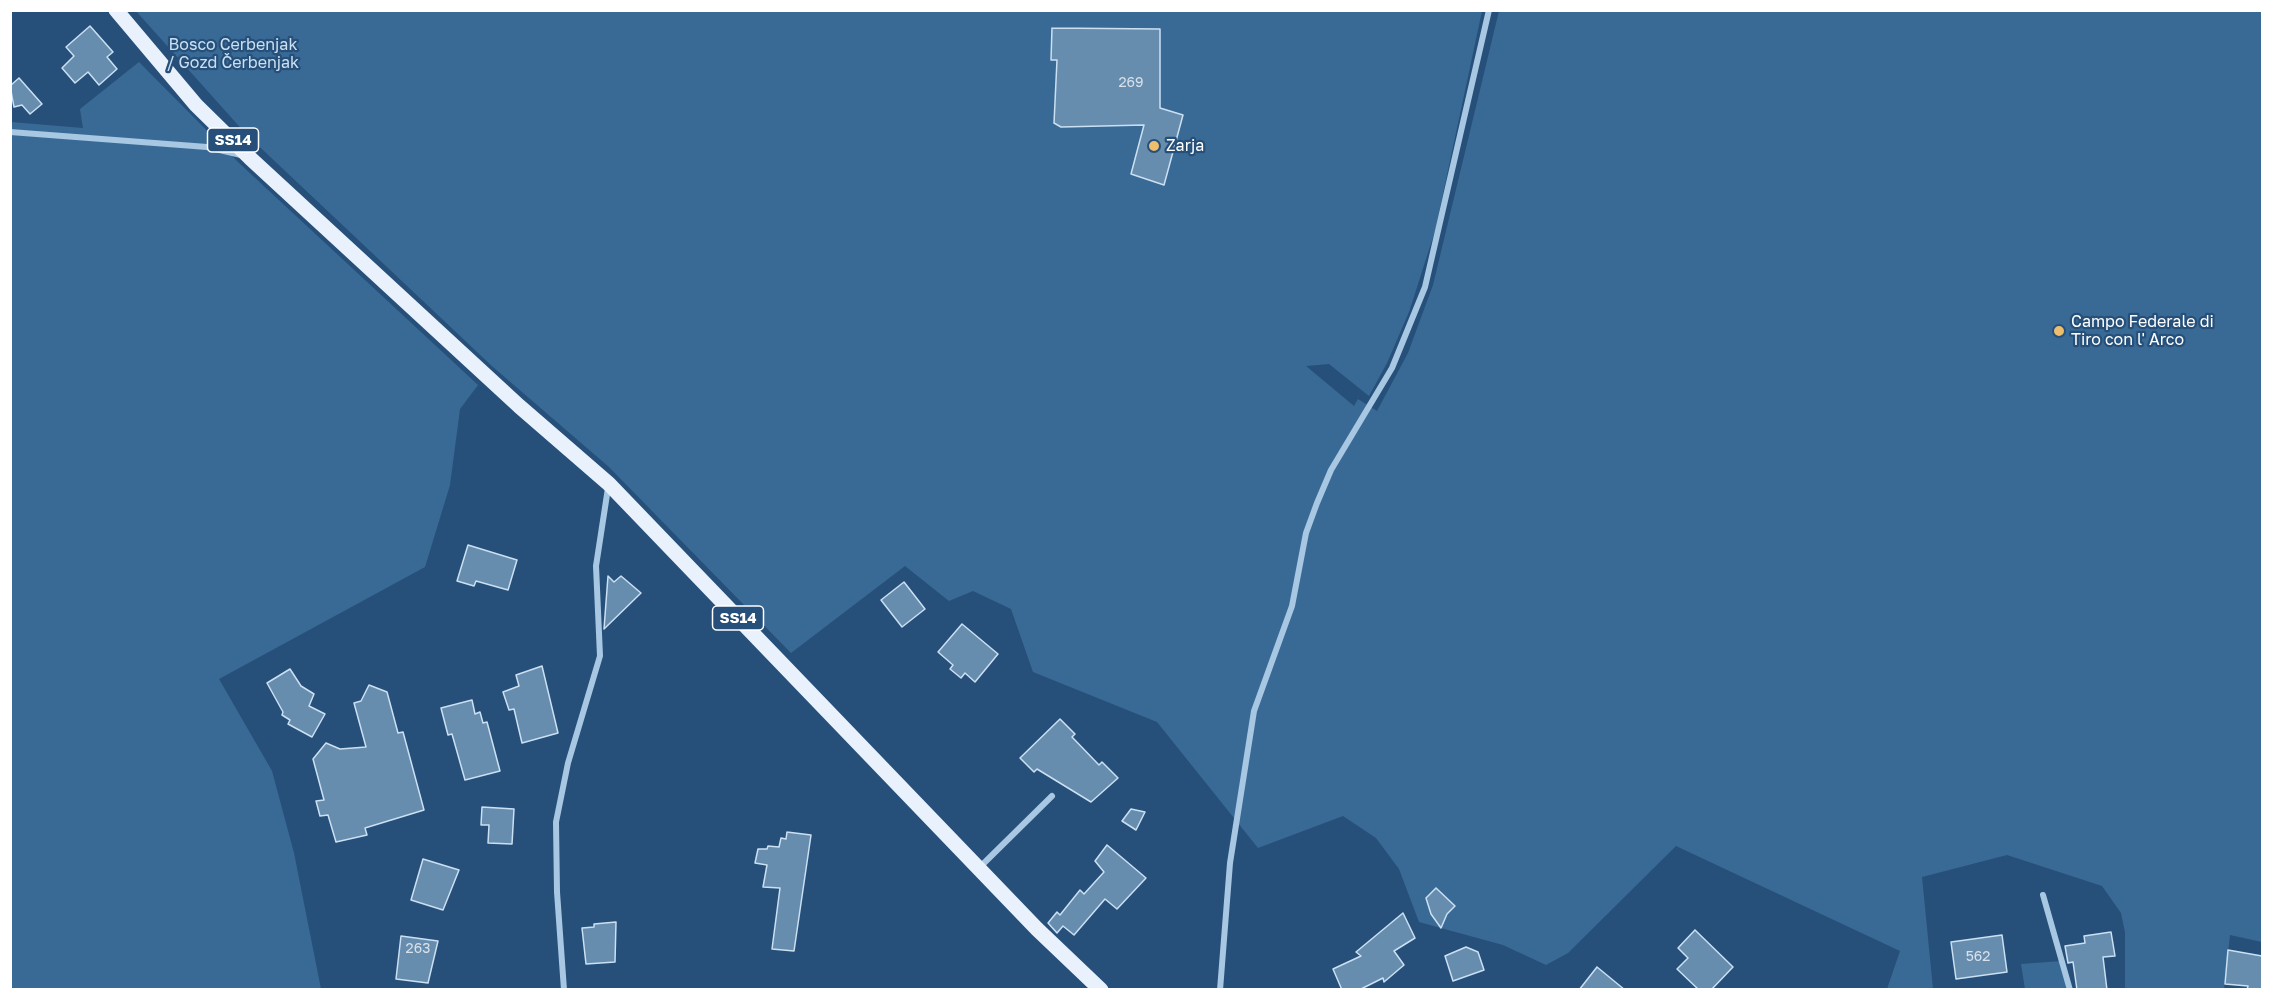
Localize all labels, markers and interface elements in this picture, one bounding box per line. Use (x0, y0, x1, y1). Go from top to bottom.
park label: Bosco Cerbenjak / Gozd Čerbenjak (167, 35, 299, 73)
house number: 269 (1118, 75, 1144, 91)
road number: SS14 (208, 128, 258, 152)
place label: Zarja (1166, 136, 1204, 156)
marker: Zarja (1147, 139, 1161, 153)
place label: Campo Federale di Tiro con l' Arco (2071, 312, 2214, 350)
marker: Campo Federale di Tiro con l' Arco (2052, 324, 2066, 338)
road number: SS14 (712, 606, 764, 630)
house number: 263 (406, 941, 430, 957)
house number: 562 (1966, 949, 1990, 965)

